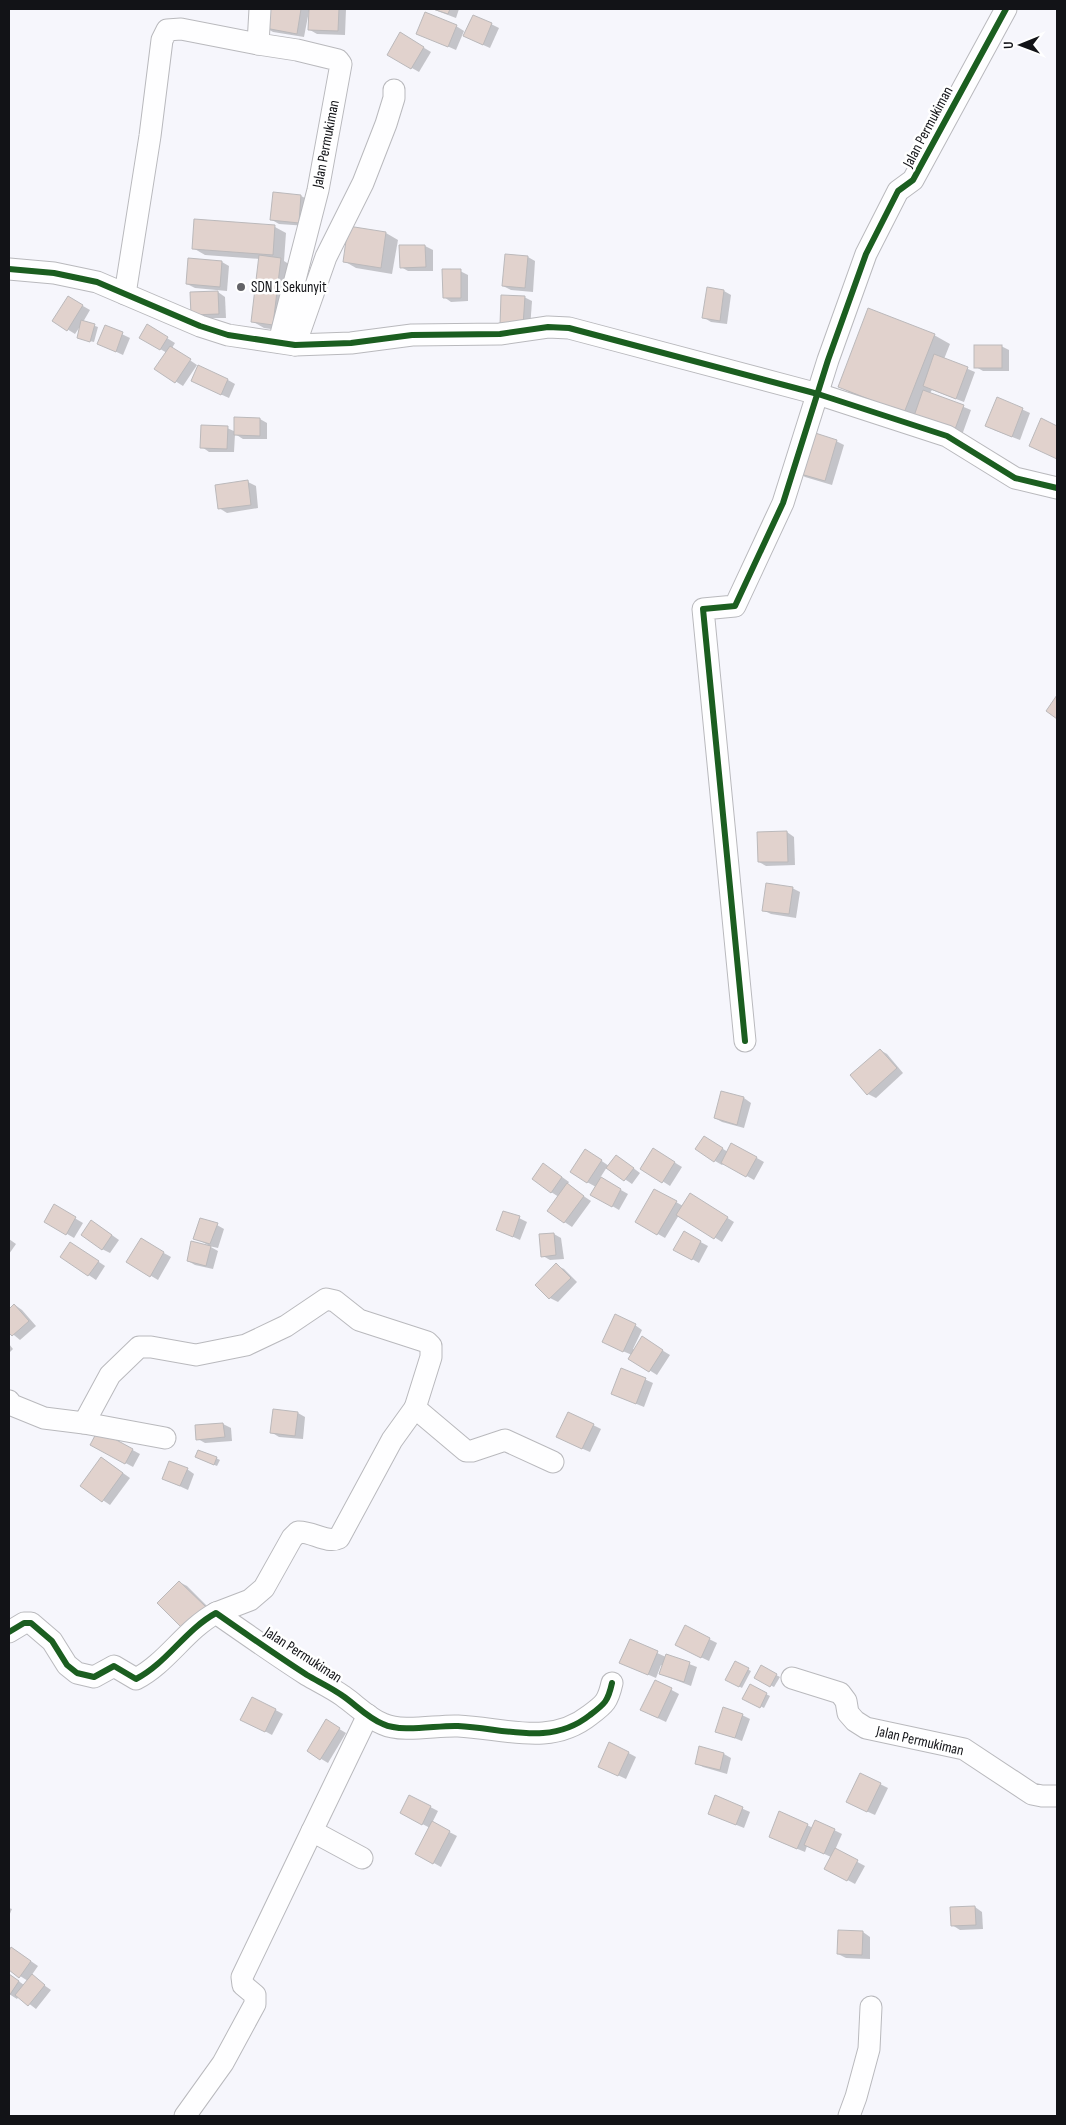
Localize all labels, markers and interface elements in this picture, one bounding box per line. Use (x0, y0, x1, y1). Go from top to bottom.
north arrow (996, 20, 1046, 70)
text: U (1000, 41, 1017, 49)
street label: Jalan Permukiman (898, 83, 957, 172)
street label: Jalan Permukiman (308, 98, 344, 191)
place label: SDN 1 Sekunyit (251, 278, 327, 297)
marker: SDN 1 Sekunyit (235, 281, 247, 293)
street label: Jalan Permukiman (260, 1622, 346, 1687)
street label: Jalan Permukiman (873, 1721, 966, 1760)

